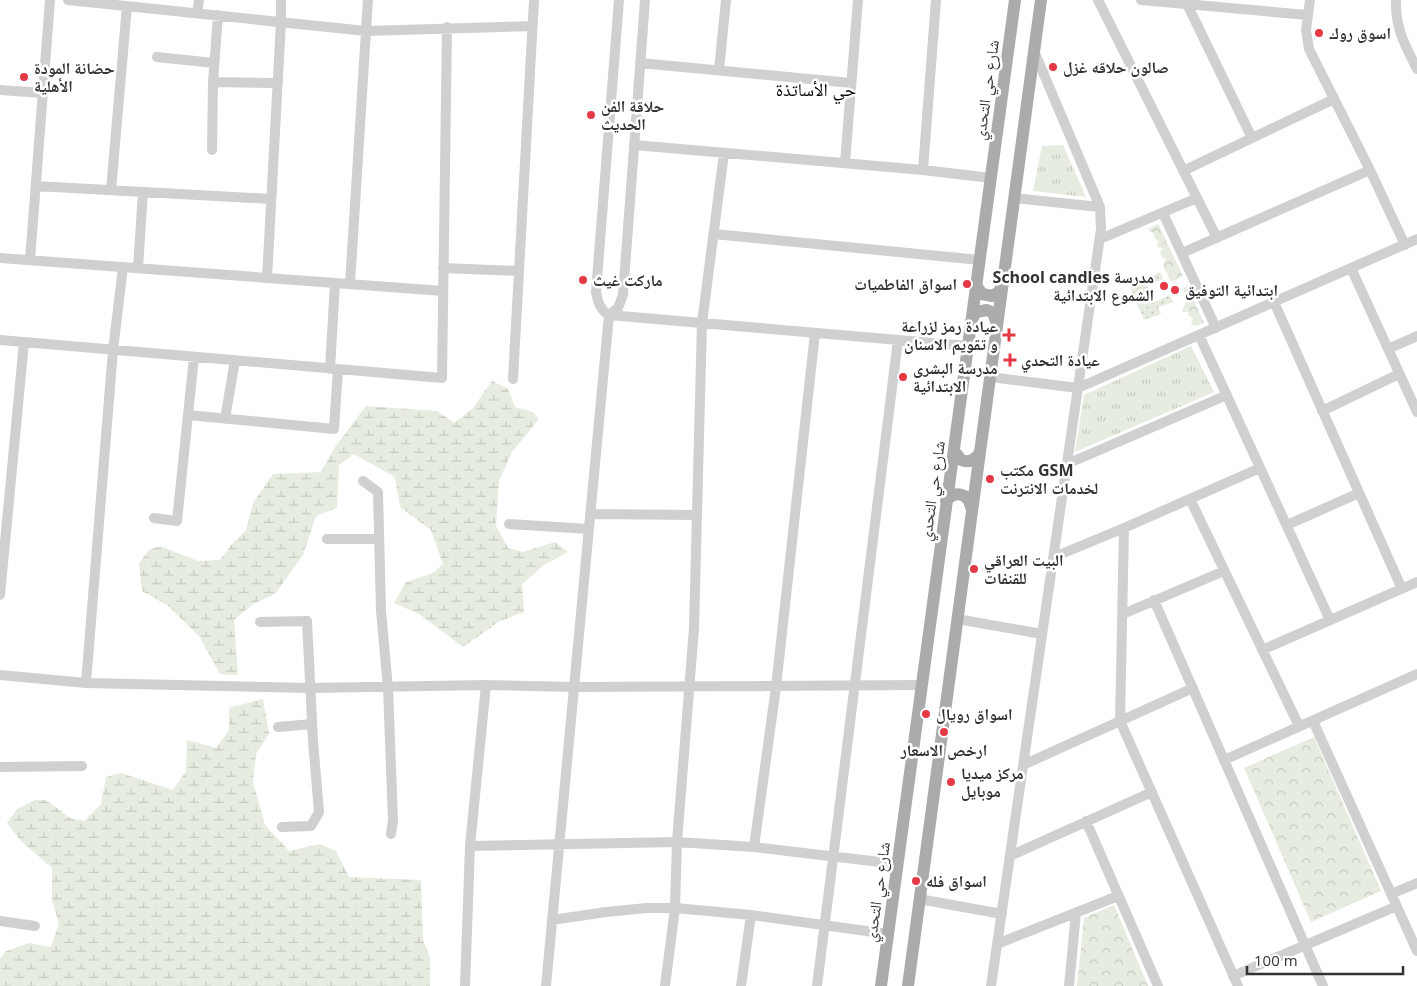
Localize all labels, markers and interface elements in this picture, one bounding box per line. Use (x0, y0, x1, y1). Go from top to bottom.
place label: اسوق روك (1329, 22, 1391, 44)
marker: اسوق روك (1313, 27, 1325, 39)
street label: شارع حي التحدي (968, 38, 1006, 142)
place label: صالون حلاقه غزل (1063, 56, 1169, 78)
place label: حضانة المودة الأهلية (34, 57, 115, 97)
marker: صالون حلاقه غزل (1047, 61, 1059, 73)
marker: حضانة المودة الأهلية (18, 71, 30, 83)
district label: حي الأساتذة (776, 77, 856, 105)
place label: حلاقة الفن الحديث (601, 95, 664, 135)
marker: حلاقة الفن الحديث (585, 109, 597, 121)
place label: School candles مدرسة الشموع الابتدائية (993, 266, 1154, 306)
place label: ماركت غيث (593, 269, 663, 291)
place label: اسواق الفاطميات (854, 273, 957, 295)
marker: ماركت غيث (577, 274, 589, 286)
marker: اسواق الفاطميات (961, 278, 973, 290)
place label: ابتدائية التوفيق (1185, 279, 1278, 301)
marker: School candles مدرسة الشموع الابتدائية (1158, 280, 1170, 292)
marker: ابتدائية التوفيق (1169, 284, 1181, 296)
place label: عيادة رمز لزراعة و تقويم الاسنان (901, 315, 998, 356)
marker: عيادة رمز لزراعة و تقويم الاسنان (1002, 328, 1016, 342)
place label: عيادة التحدي (1021, 349, 1100, 373)
marker: عيادة التحدي (1003, 353, 1017, 367)
place label: مدرسة البشرى الابتدائية (913, 357, 998, 397)
marker: مدرسة البشرى الابتدائية (897, 371, 909, 383)
street label: شارع حي التحدي (914, 439, 952, 543)
place label: مكتب GSM لخدمات الانترنت (1000, 459, 1098, 499)
marker: مكتب GSM لخدمات الانترنت (984, 473, 996, 485)
place label: البيت العراقي للقنفات (984, 549, 1064, 589)
marker: البيت العراقي للقنفات (968, 563, 980, 575)
place label: اسواق رويال (936, 703, 1013, 725)
marker: اسواق رويال (920, 708, 932, 720)
marker: ارخص الاسعار (938, 726, 950, 738)
place label: ارخص الاسعار (900, 739, 987, 761)
place label: مركز ميديا موبايل (961, 762, 1024, 802)
marker: مركز ميديا موبايل (945, 776, 957, 788)
street label: شارع حي التحدي (859, 840, 897, 944)
place label: اسواق فله (926, 870, 987, 892)
marker: اسواق فله (910, 875, 922, 887)
scale bar (1247, 944, 1403, 976)
text: 100 m (1254, 950, 1298, 970)

